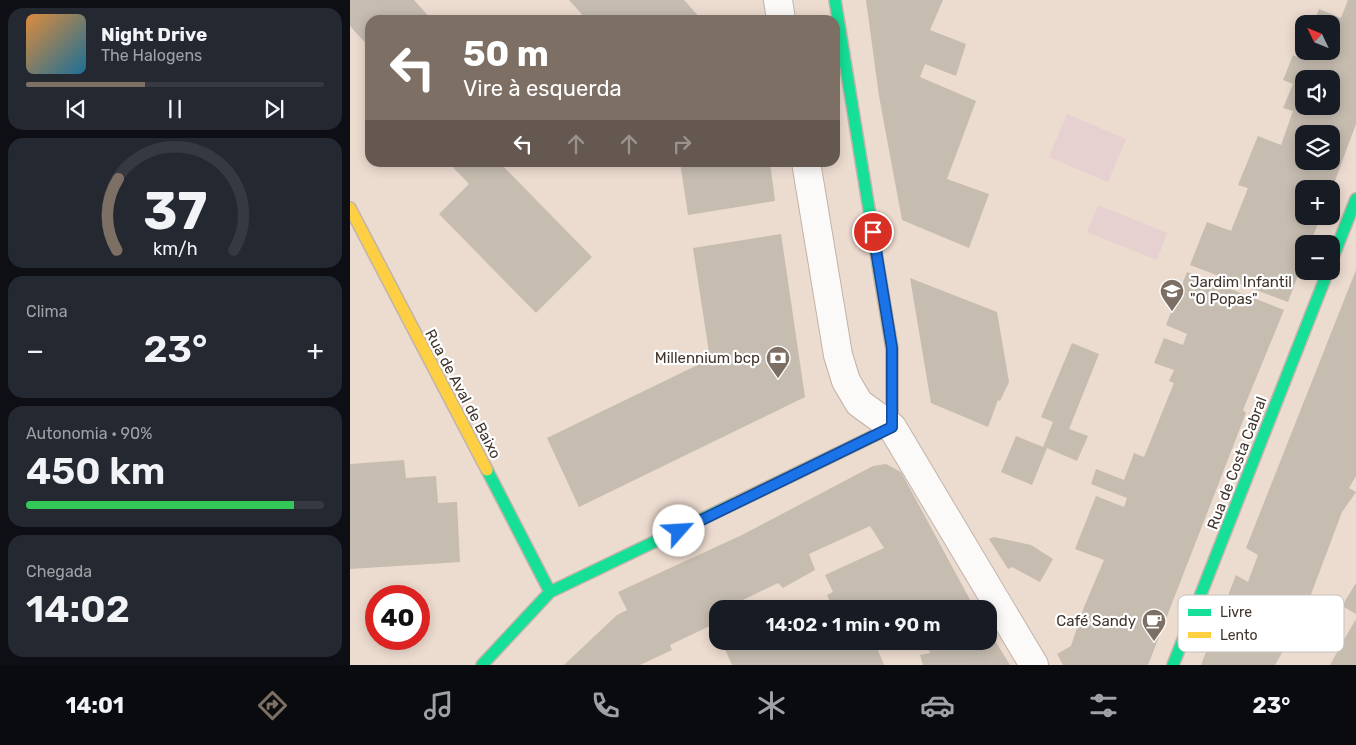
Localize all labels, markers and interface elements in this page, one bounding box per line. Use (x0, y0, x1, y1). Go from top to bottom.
north arrow (1295, 15, 1340, 60)
map controls (1295, 15, 1340, 280)
text: Night Drive (101, 23, 207, 46)
text: 50 m (463, 33, 549, 75)
icon: left (380, 35, 445, 100)
text: The Halogens (101, 46, 202, 65)
button: sound (1295, 70, 1340, 115)
text: Vire à esquerda (463, 75, 622, 102)
icon: previous (62, 95, 90, 123)
icon: pause (161, 95, 189, 123)
icon: next (260, 95, 288, 123)
button: layers (1295, 125, 1340, 170)
icon: left (509, 130, 537, 158)
icon: ahead (562, 130, 590, 158)
icon: ahead (615, 130, 643, 158)
icon: right (668, 130, 696, 158)
text: 37 (143, 180, 207, 242)
button: + (1295, 180, 1340, 225)
pin (852, 211, 894, 253)
icon: arrive (859, 218, 887, 246)
button: − (1295, 235, 1340, 280)
text: km/h (153, 238, 197, 259)
place label: Jardim Infantil "O Popas" (1190, 273, 1292, 308)
school or university icon: Jardim Infantil "O Popas" (1159, 278, 1185, 312)
text: Clima (26, 302, 67, 321)
text: 23° (143, 326, 207, 372)
street label: Rua de Aval de Baixo (421, 326, 505, 462)
text: − (26, 334, 44, 367)
text: + (307, 334, 324, 367)
bank icon: Millennium bcp (765, 345, 791, 379)
place label: Millennium bcp (655, 349, 760, 367)
street label: Rua de Costa Cabral (1203, 394, 1271, 532)
text: Autonomia · 90% (26, 424, 152, 443)
text: 450 km (26, 448, 165, 494)
position arrow (652, 504, 704, 556)
text: Chegada (26, 562, 92, 581)
speed limit sign: 40 (365, 585, 430, 650)
text: 14:02 (26, 586, 130, 632)
legend (1178, 595, 1344, 652)
text: Livre (1220, 604, 1252, 621)
cafe icon: Café Sandy (1141, 608, 1167, 642)
place label: Café Sandy (1056, 612, 1136, 630)
text: 14:02 · 1 min · 90 m (765, 613, 941, 636)
text: Lento (1220, 627, 1257, 644)
icon: directions (255, 688, 290, 723)
icon: music (421, 688, 456, 723)
icon: phone (588, 688, 623, 723)
icon: climate (754, 688, 789, 723)
icon: car (920, 688, 955, 723)
icon: filters (1086, 688, 1121, 723)
text: 14:01 (66, 692, 124, 719)
text: 23° (1253, 692, 1290, 719)

